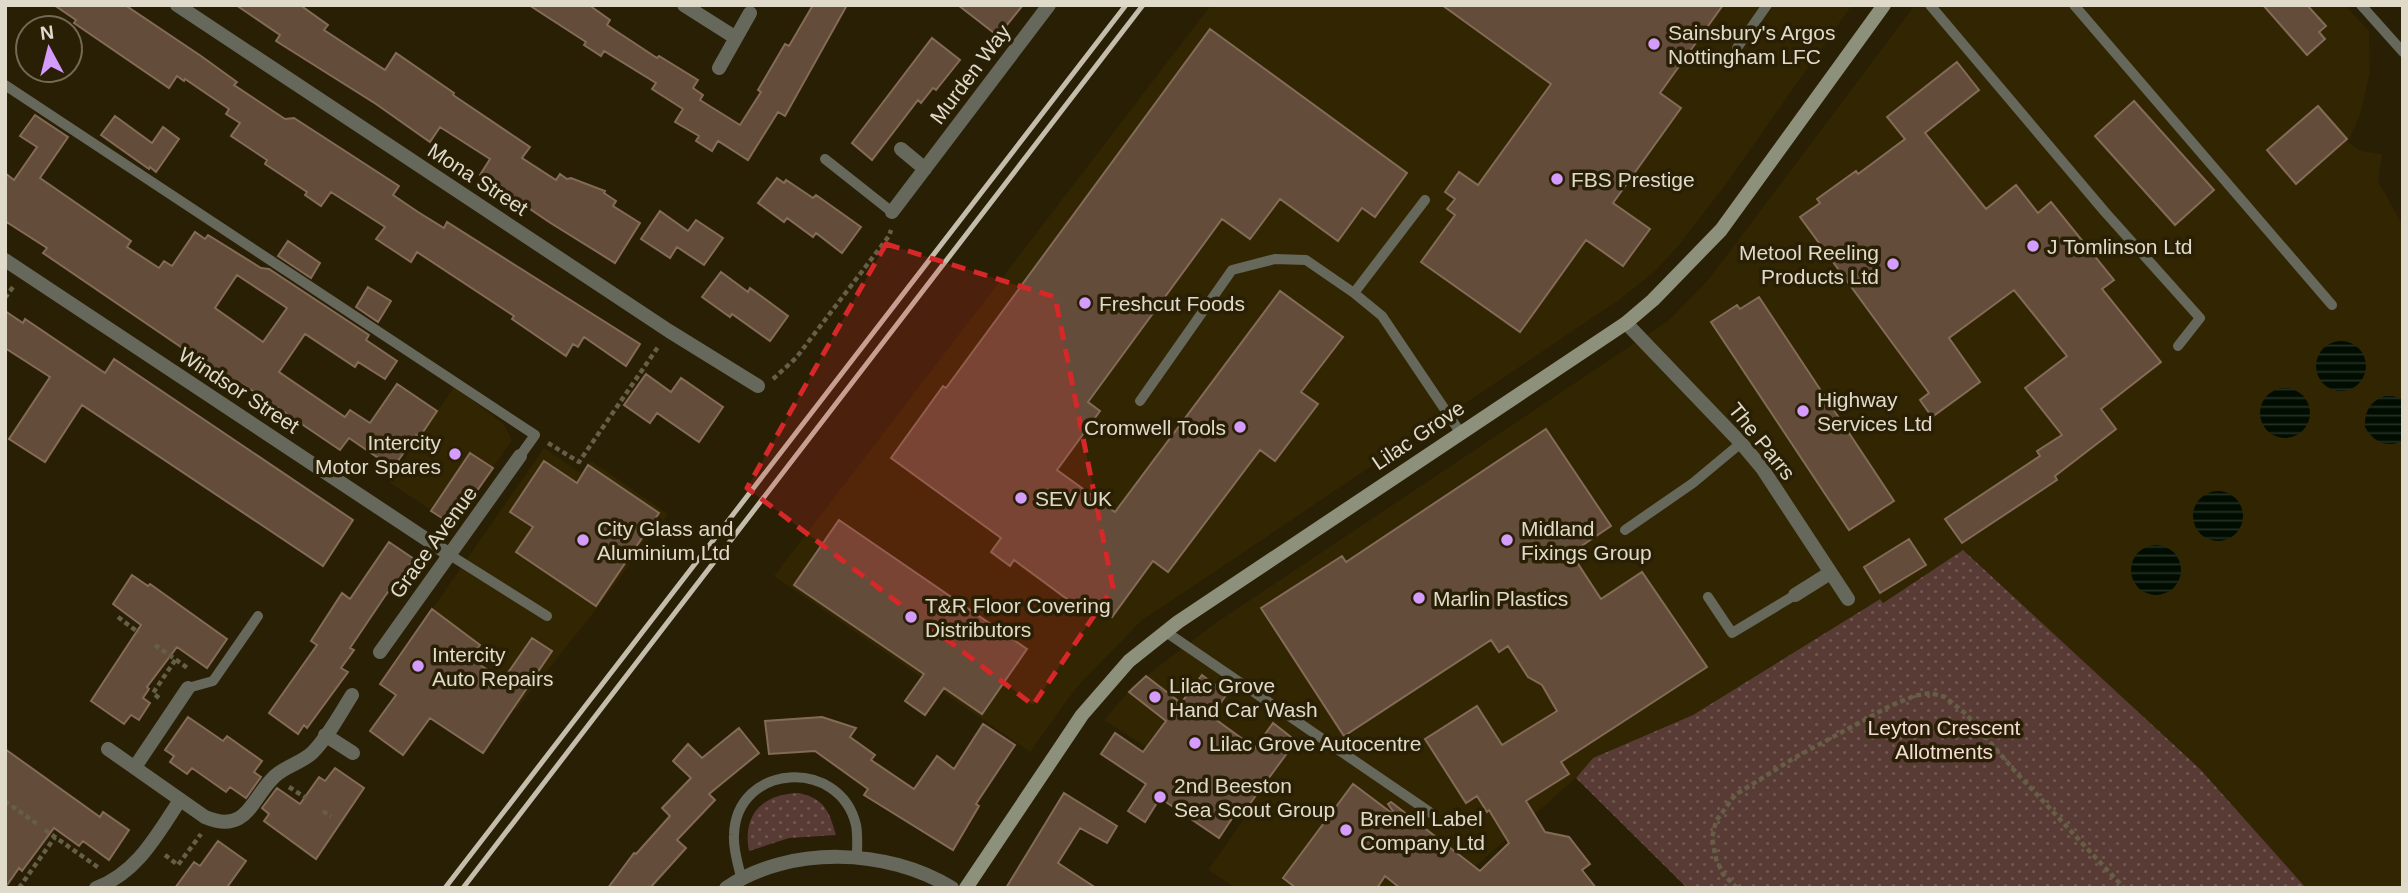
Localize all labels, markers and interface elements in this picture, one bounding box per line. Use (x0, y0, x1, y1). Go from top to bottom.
north arrow (14, 14, 84, 84)
street label: Murden Way (925, 19, 1015, 128)
text: N (39, 21, 55, 44)
place label: Sainsbury's Argos Nottingham LFC (1668, 21, 1835, 68)
marker: Sainsbury's Argos Nottingham LFC (1646, 36, 1662, 52)
street label: Mona Street (424, 138, 532, 220)
place label: FBS Prestige (1571, 168, 1695, 191)
marker: FBS Prestige (1549, 171, 1565, 187)
place label: J Tomlinson Ltd (2047, 235, 2193, 258)
marker: J Tomlinson Ltd (2025, 238, 2041, 254)
place label: Metool Reeling Products Ltd (1739, 241, 1879, 288)
marker: Metool Reeling Products Ltd (1885, 256, 1901, 272)
place label: Freshcut Foods (1099, 292, 1245, 315)
marker: Freshcut Foods (1077, 295, 1093, 311)
street label: Windsor Street (174, 343, 304, 438)
place label: Highway Services Ltd (1817, 388, 1933, 435)
street label: Lilac Grove (1368, 396, 1468, 474)
street label: The Parrs (1724, 398, 1800, 484)
marker: Highway Services Ltd (1795, 403, 1811, 419)
place label: Cromwell Tools (1084, 416, 1226, 439)
marker: Cromwell Tools (1232, 419, 1248, 435)
place label: Intercity Motor Spares (315, 431, 441, 478)
marker: Intercity Motor Spares (447, 446, 463, 462)
street label: Grace Avenue (385, 482, 481, 602)
place label: SEV UK (1035, 487, 1112, 510)
marker: SEV UK (1013, 490, 1029, 506)
place label: City Glass and Aluminium Ltd (597, 517, 734, 564)
place label: Midland Fixings Group (1521, 517, 1652, 564)
marker: City Glass and Aluminium Ltd (575, 532, 591, 548)
marker: Midland Fixings Group (1499, 532, 1515, 548)
place label: Marlin Plastics (1433, 587, 1568, 610)
marker: Marlin Plastics (1411, 590, 1427, 606)
place label: T&R Floor Covering Distributors (925, 594, 1111, 641)
marker: T&R Floor Covering Distributors (903, 609, 919, 625)
place label: Intercity Auto Repairs (432, 643, 553, 690)
marker: Intercity Auto Repairs (410, 658, 426, 674)
place label: Lilac Grove Hand Car Wash (1169, 674, 1318, 721)
marker: Lilac Grove Hand Car Wash (1147, 689, 1163, 705)
park label: Leyton Crescent Allotments (1868, 716, 2021, 763)
place label: Lilac Grove Autocentre (1209, 732, 1421, 755)
marker: Lilac Grove Autocentre (1187, 735, 1203, 751)
place label: 2nd Beeston Sea Scout Group (1174, 774, 1335, 821)
marker: 2nd Beeston Sea Scout Group (1152, 789, 1168, 805)
place label: Brenell Label Company Ltd (1360, 807, 1485, 854)
marker: Brenell Label Company Ltd (1338, 822, 1354, 838)

